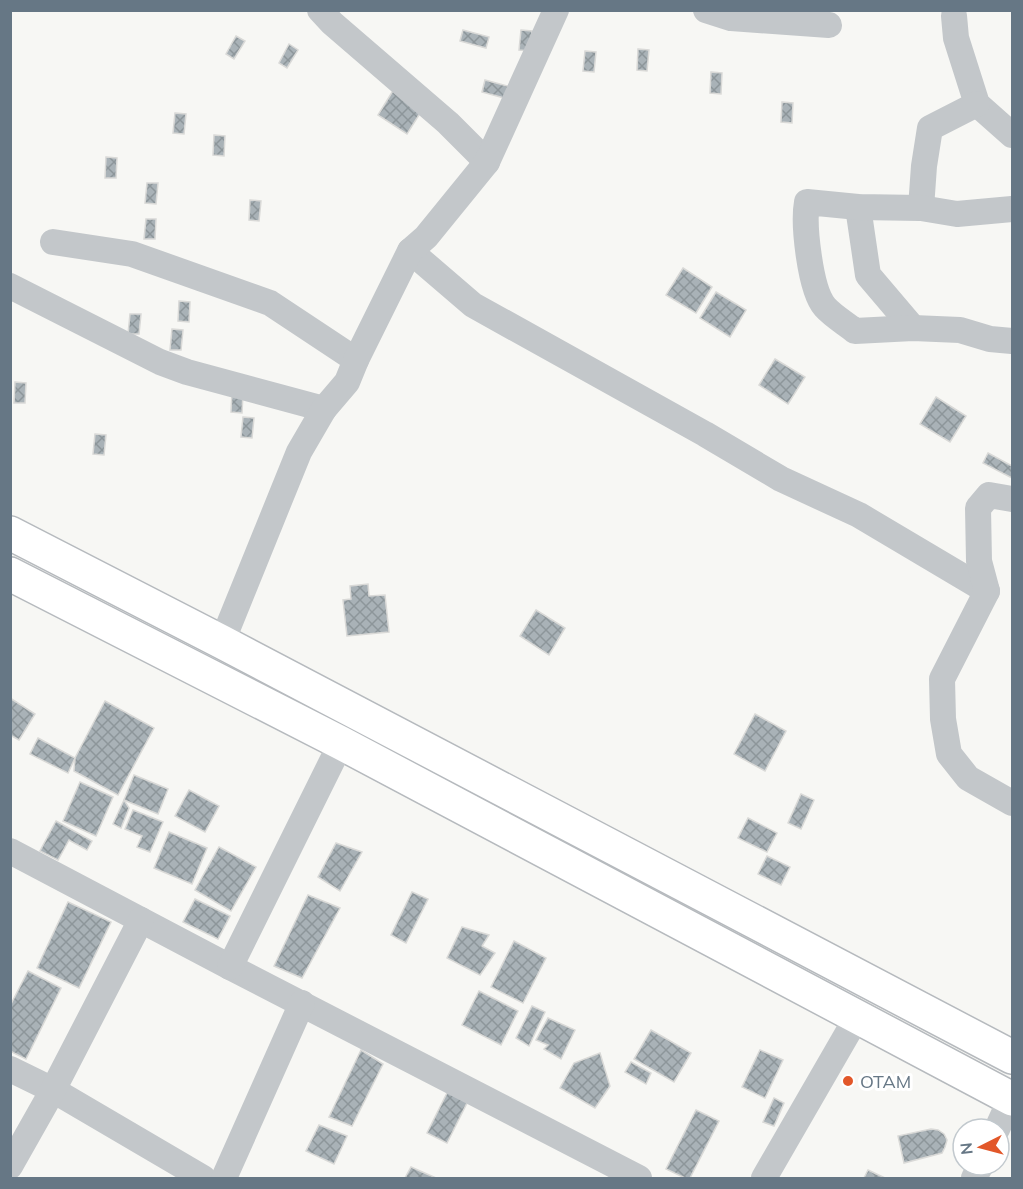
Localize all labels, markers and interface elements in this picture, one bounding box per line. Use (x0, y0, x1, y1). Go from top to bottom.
place label: OTAM (860, 1070, 911, 1093)
marker: OTAM (841, 1074, 855, 1088)
north arrow (951, 1117, 1011, 1177)
text: N (956, 1142, 977, 1156)

